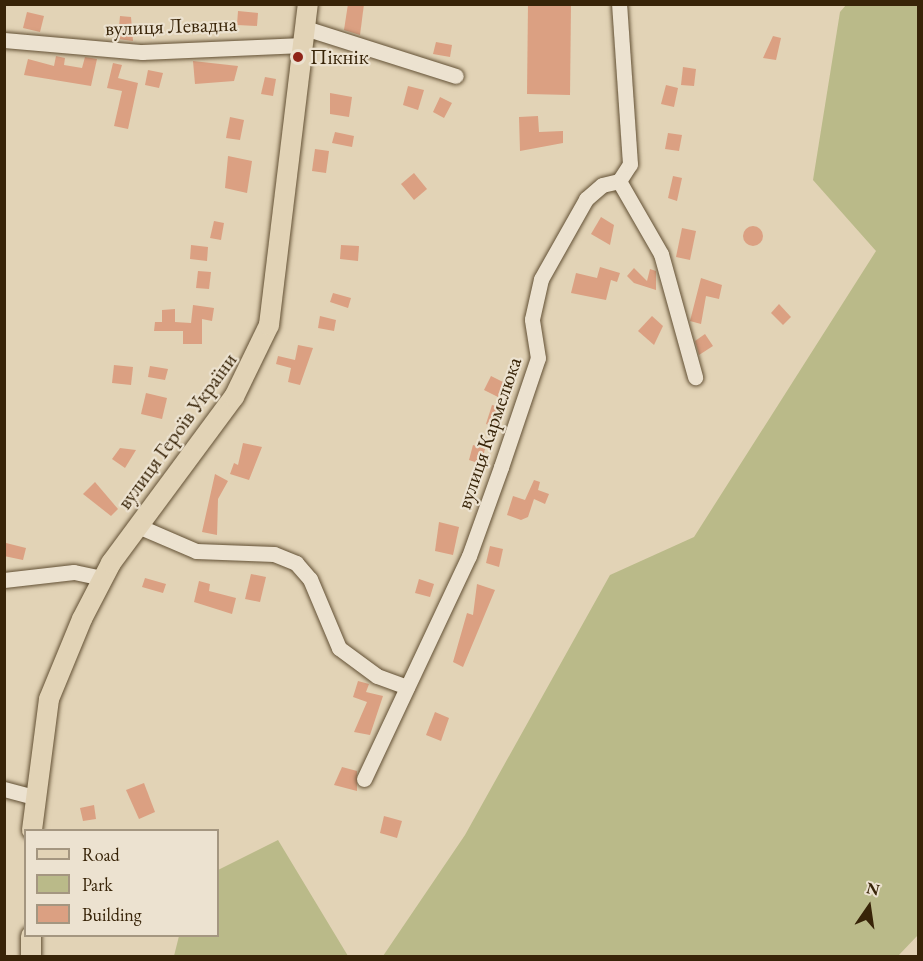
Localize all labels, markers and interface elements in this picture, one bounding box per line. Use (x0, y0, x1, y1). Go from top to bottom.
street label: вулиця Левадна (105, 11, 237, 41)
place label: Пікнік (310, 44, 369, 70)
marker: Пікнік (291, 50, 305, 64)
street label: вулиця Героїв України (112, 348, 242, 514)
street label: вулиця Кармелюка (451, 354, 527, 512)
legend (24, 829, 219, 937)
text: Road (82, 843, 120, 866)
text: Park (82, 873, 113, 896)
north arrow (839, 877, 899, 937)
text: N (864, 877, 882, 901)
text: Building (82, 903, 142, 926)

